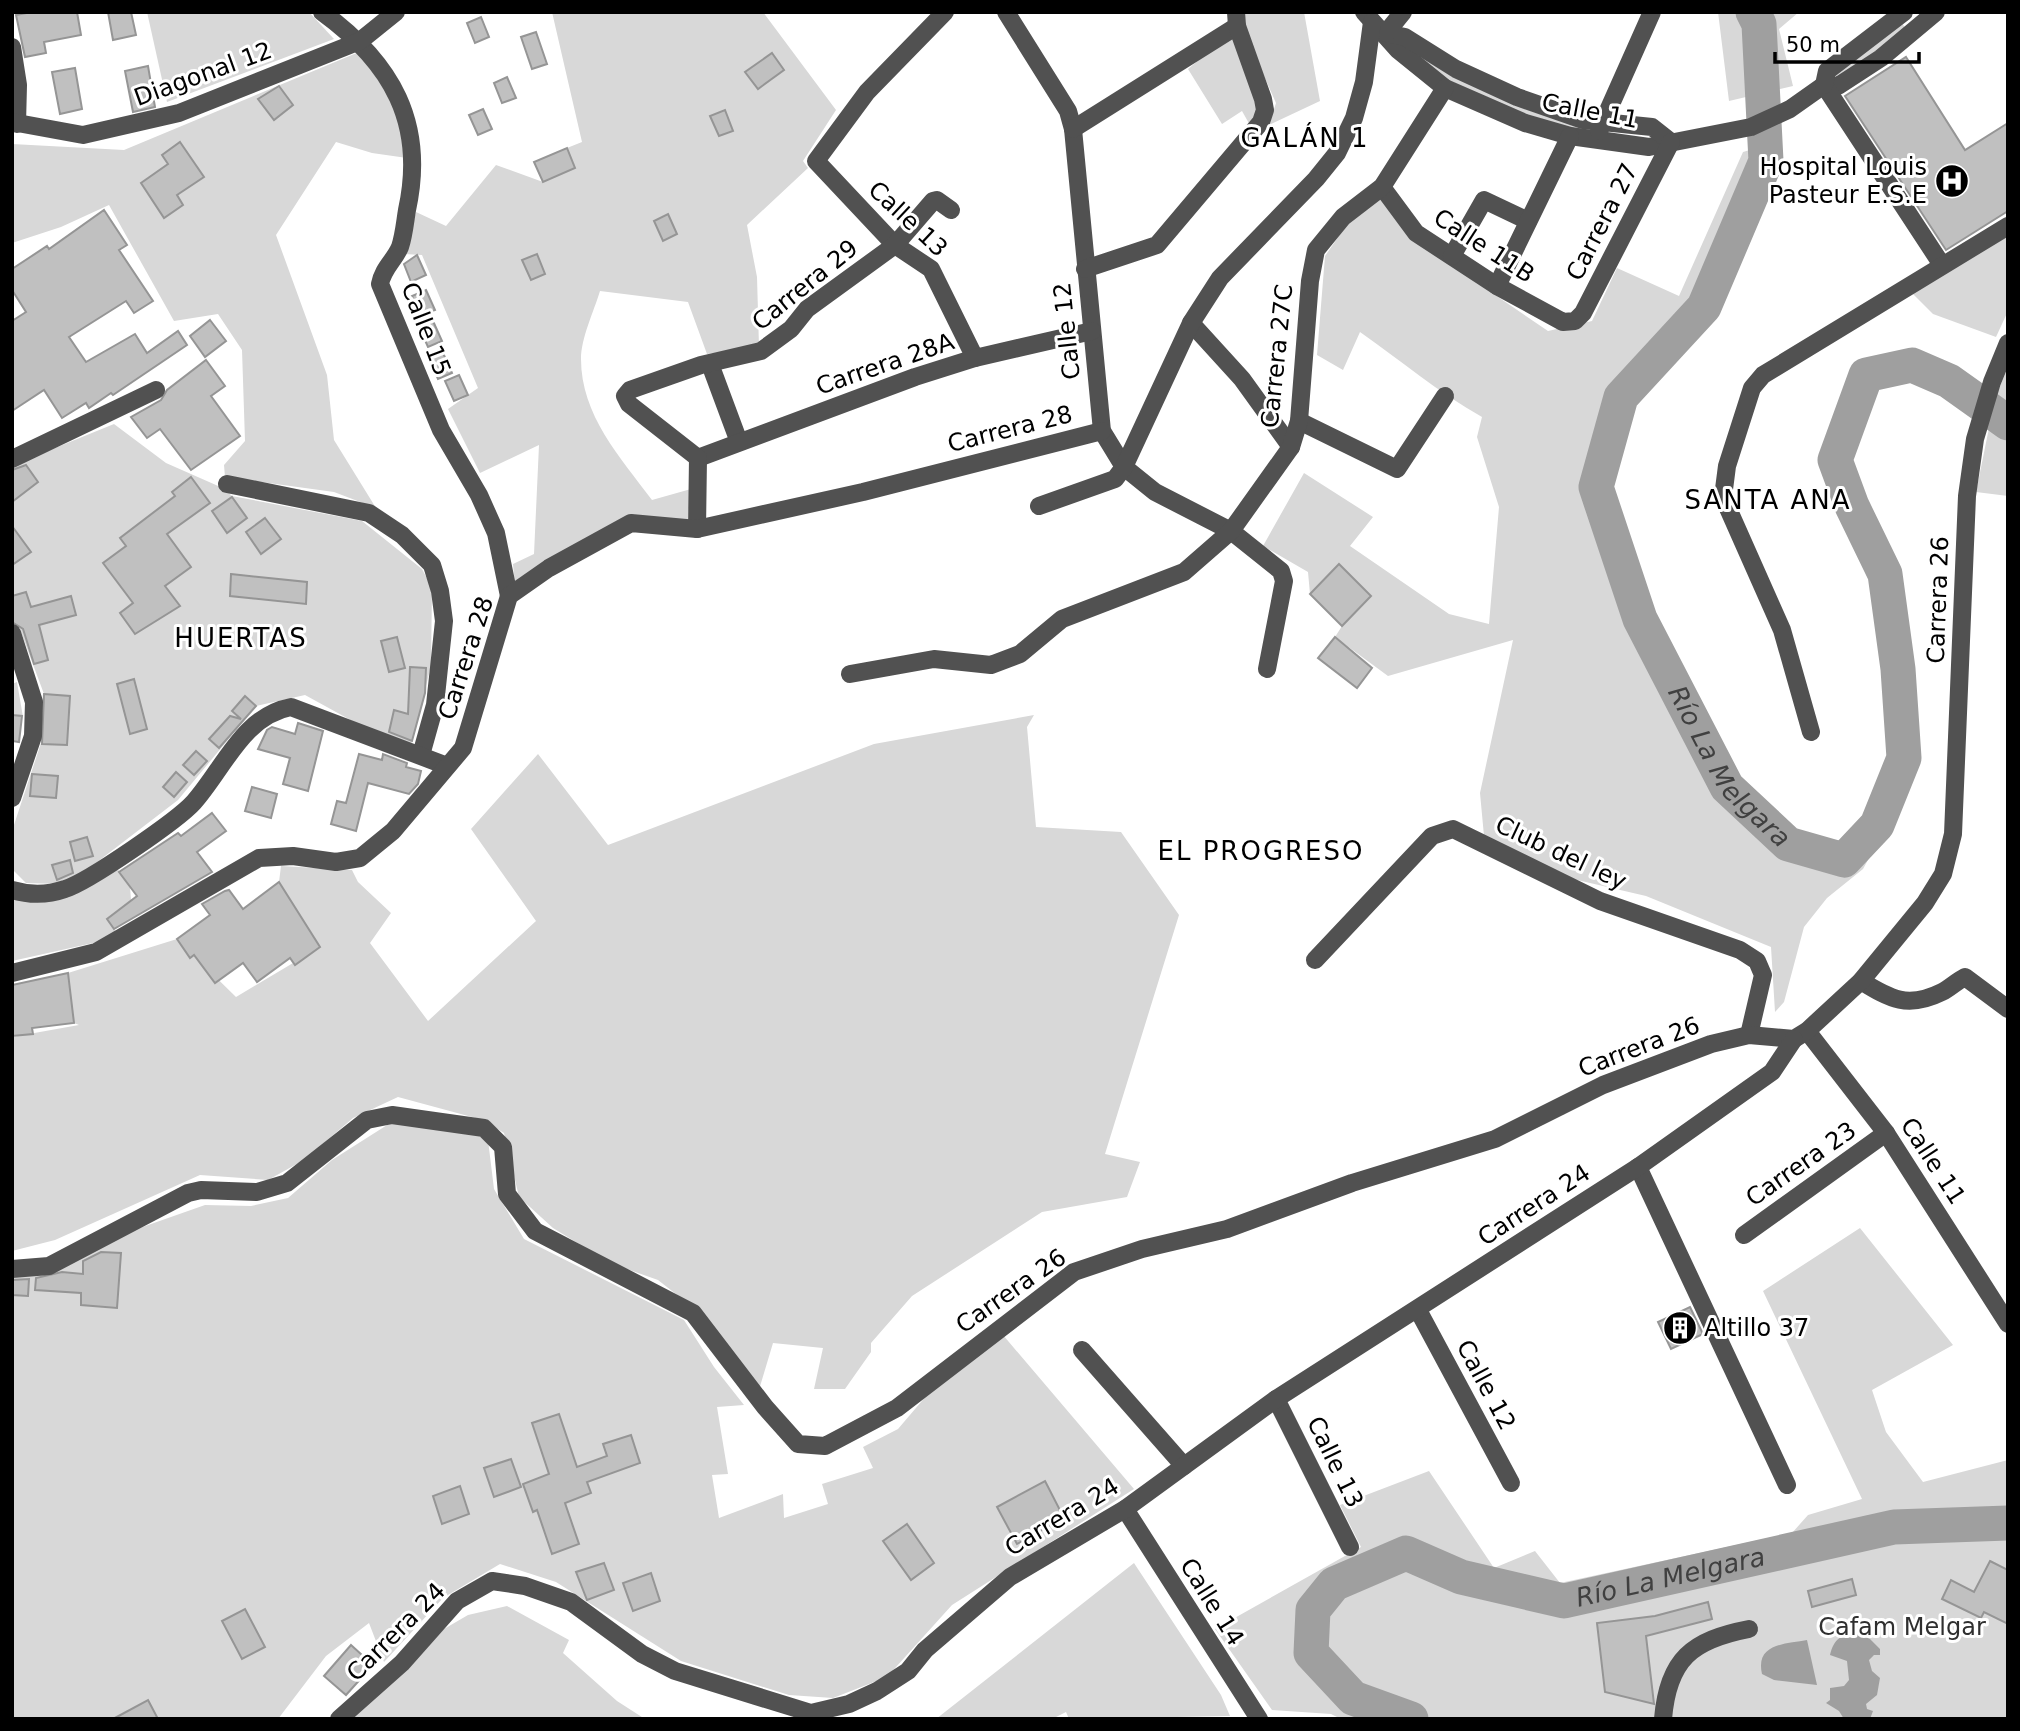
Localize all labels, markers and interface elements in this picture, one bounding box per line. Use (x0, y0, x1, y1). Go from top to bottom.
scale bar (1775, 21, 1918, 65)
text: 50 m (1786, 33, 1840, 57)
street label: Diagonal 12 (130, 36, 276, 112)
street label: Calle 11 (1539, 88, 1641, 134)
district label: GALÁN 1 (1240, 122, 1370, 153)
place label: Hospital Louis Pasteur E.S.E (1759, 153, 1927, 209)
street label: Carrera 27 (1561, 159, 1643, 285)
hospital icon: Hospital Louis Pasteur E.S.E (1933, 162, 1971, 200)
street label: Calle 13 (863, 175, 953, 263)
street label: Calle 11B (1428, 203, 1540, 289)
street label: Carrera 29 (747, 234, 863, 336)
street label: Calle 15 (395, 278, 457, 380)
street label: Calle 12 (1048, 281, 1086, 381)
street label: Carrera 27C (1256, 283, 1298, 429)
street label: Carrera 28A (812, 327, 958, 401)
street label: Carrera 28 (945, 400, 1075, 458)
district label: SANTA ANA (1684, 485, 1852, 515)
street label: Carrera 26 (1922, 536, 1954, 664)
street label: Carrera 28 (433, 593, 499, 723)
district label: HUERTAS (174, 623, 308, 653)
water label: Río La Melgara (1662, 681, 1796, 853)
street label: Club del ley (1491, 810, 1631, 896)
district label: EL PROGRESO (1158, 836, 1365, 866)
street label: Carrera 26 (1574, 1011, 1704, 1083)
street label: Calle 11 (1895, 1112, 1971, 1210)
street label: Carrera 23 (1741, 1116, 1861, 1212)
street label: Carrera 24 (1473, 1158, 1595, 1252)
street label: Carrera 26 (951, 1243, 1071, 1339)
building icon: Altillo 37 (1661, 1309, 1699, 1347)
place label: Altillo 37 (1704, 1314, 1809, 1342)
street label: Calle 12 (1451, 1335, 1521, 1435)
street label: Calle 13 (1301, 1412, 1369, 1512)
street label: Carrera 24 (1000, 1472, 1124, 1562)
water label: Río La Melgara (1573, 1541, 1768, 1613)
street label: Calle 14 (1174, 1553, 1250, 1651)
street label: Carrera 24 (341, 1577, 451, 1687)
park label: Cafam Melgar (1818, 1613, 1986, 1641)

